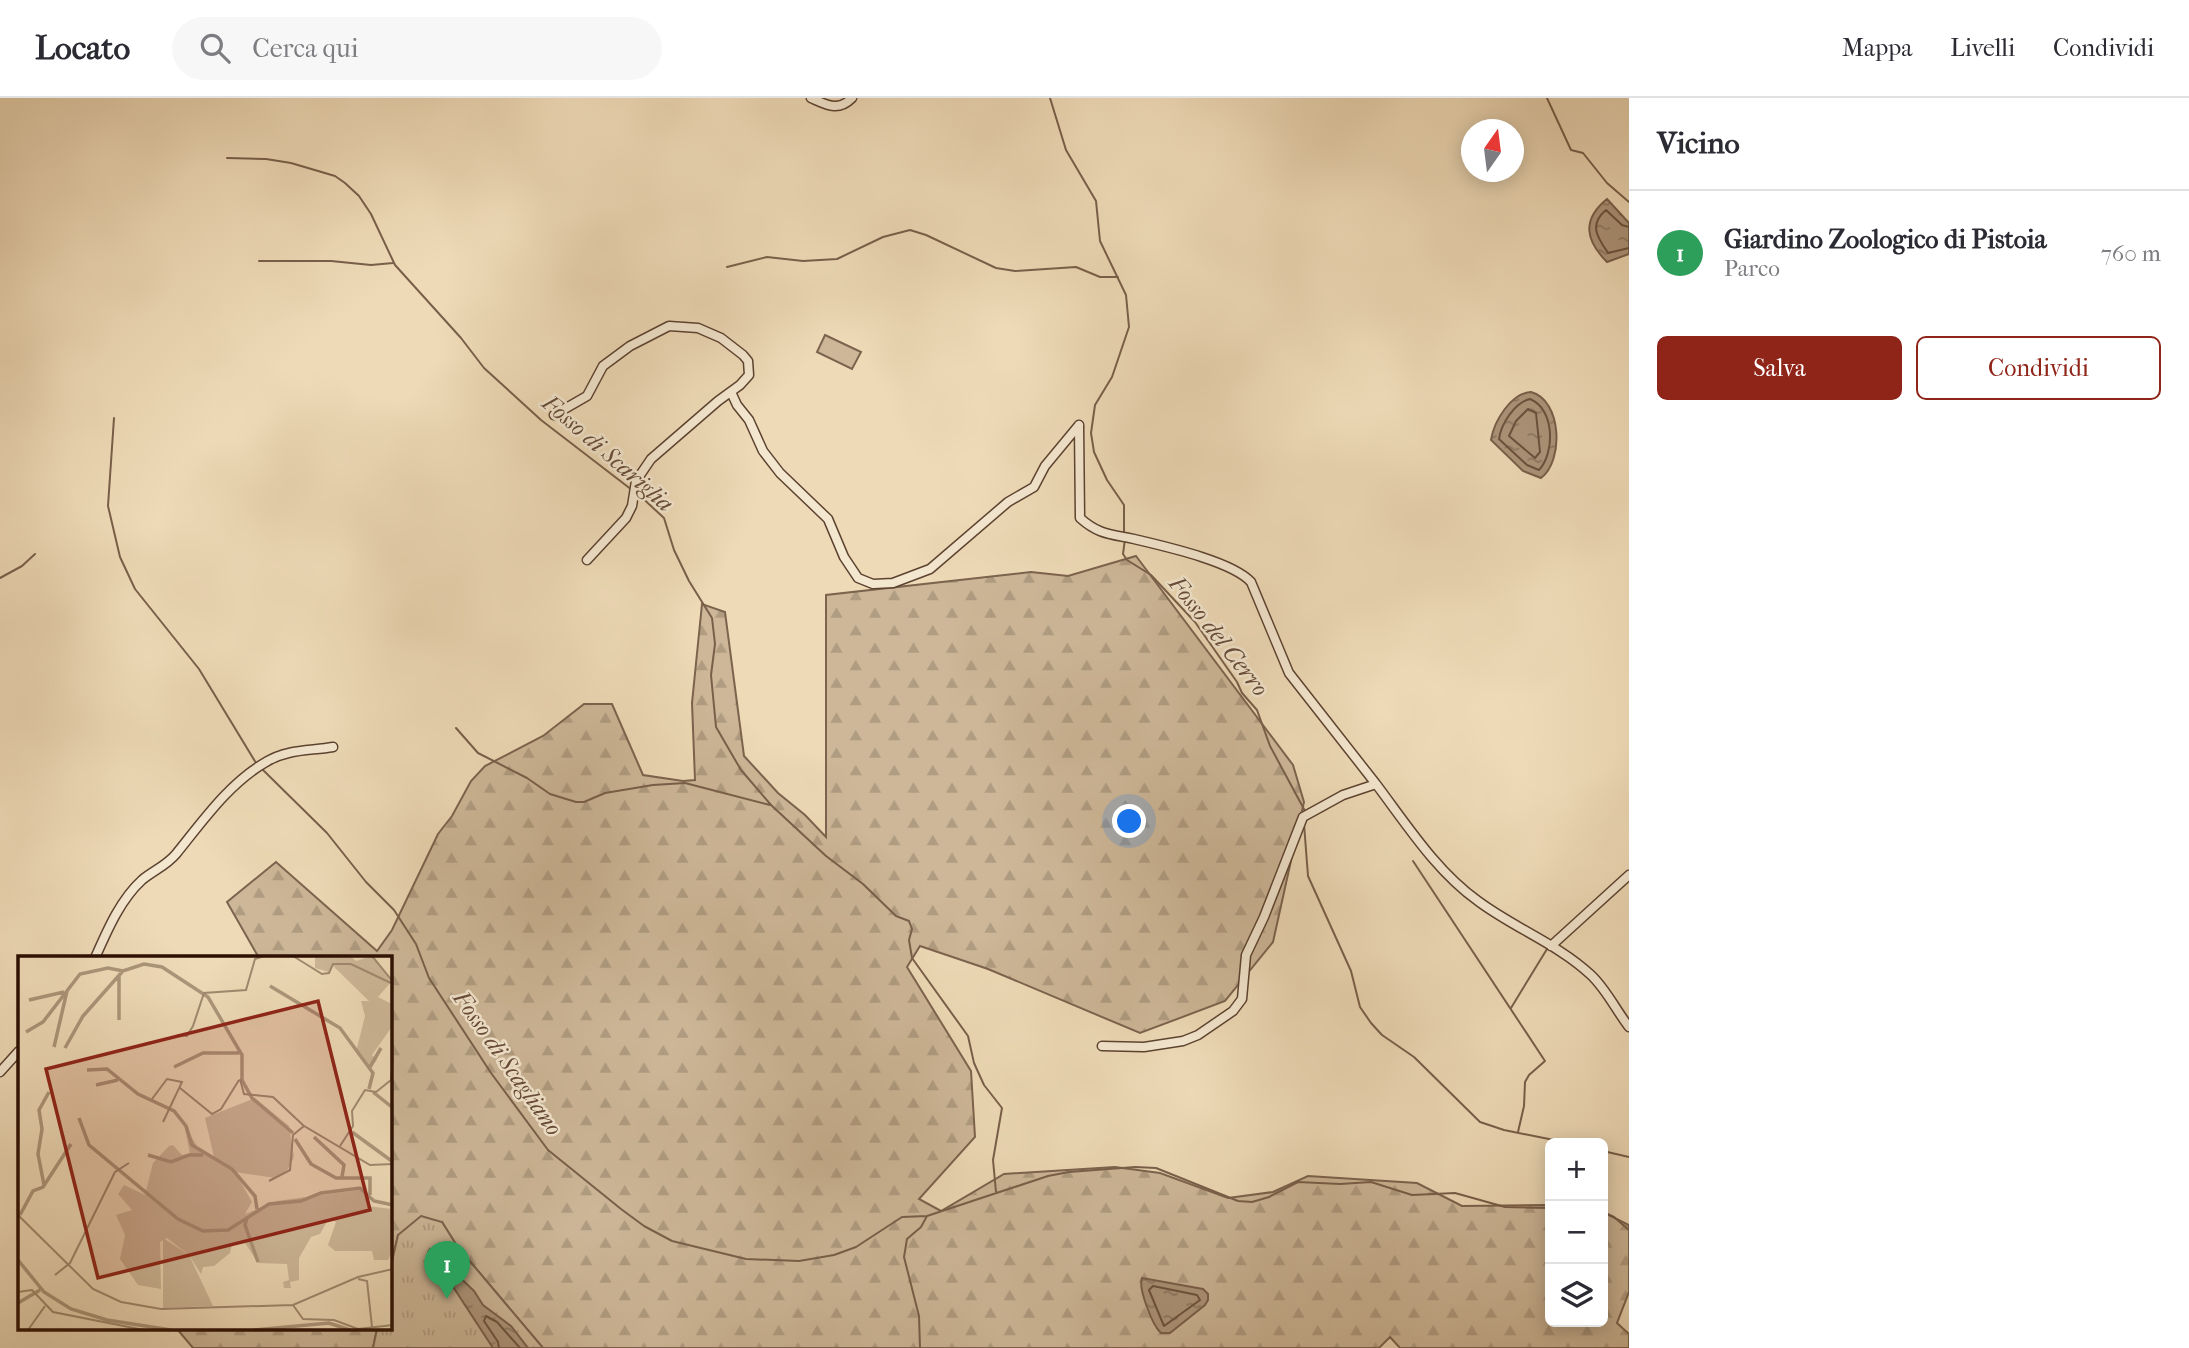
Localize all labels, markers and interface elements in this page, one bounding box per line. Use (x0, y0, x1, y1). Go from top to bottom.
search box (172, 17, 662, 80)
text: Locato (35, 29, 130, 68)
icon: search (196, 29, 234, 67)
text: Cerca qui (252, 33, 358, 64)
text: Mappa (1842, 34, 1912, 62)
text: Livelli (1950, 34, 2015, 62)
text: Condividi (2053, 34, 2154, 62)
north arrow (1461, 119, 1524, 182)
text: Vicino (1657, 126, 1740, 161)
text: Giardino Zoologico di Pistoia (1724, 224, 2046, 255)
text: 1 (1676, 240, 1684, 267)
text: 760 m (2101, 240, 2161, 267)
text: Parco (1724, 255, 1780, 282)
button: Salva (1657, 336, 1902, 400)
button: Condividi (1916, 336, 2161, 400)
water label: Fosso di Scariglia (536, 388, 679, 517)
water label: Fosso del Cerro (1163, 569, 1275, 702)
your location (1112, 804, 1146, 838)
inset map (18, 956, 392, 1330)
water label: Fosso di Scagliano (447, 984, 568, 1141)
map controls (1545, 1138, 1608, 1327)
button: + (1545, 1138, 1608, 1201)
button: − (1545, 1201, 1608, 1264)
pin: 1 (424, 1241, 470, 1299)
button: layers (1545, 1264, 1608, 1327)

